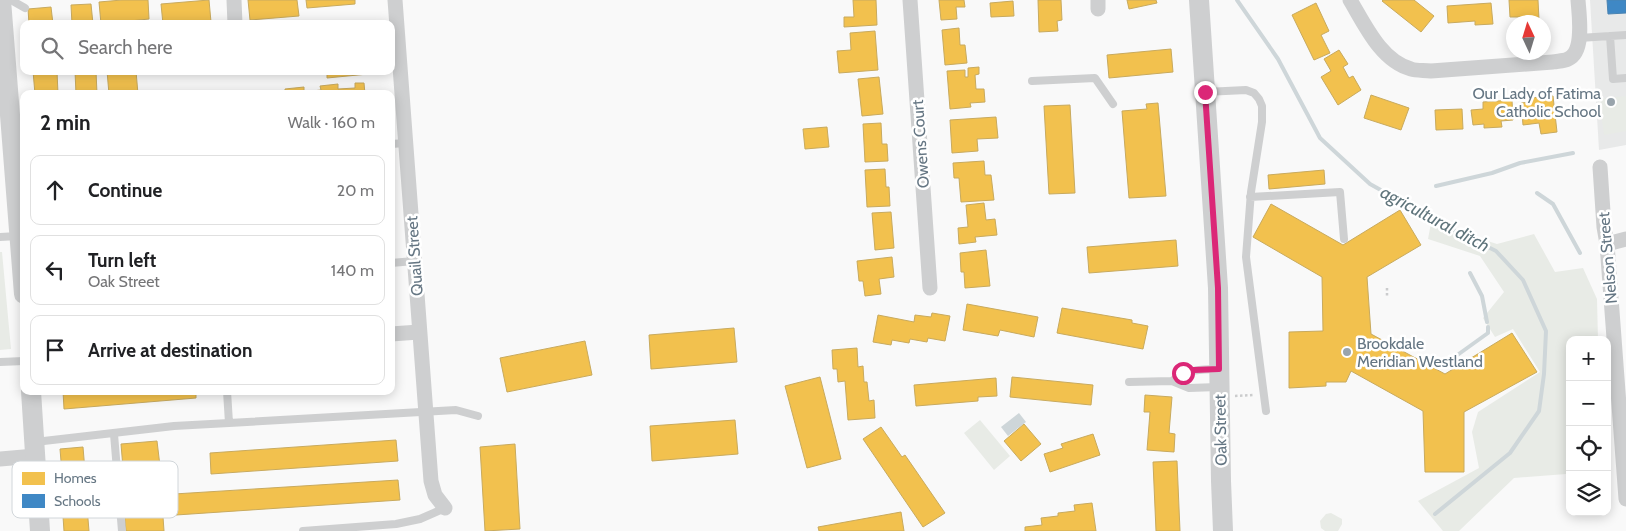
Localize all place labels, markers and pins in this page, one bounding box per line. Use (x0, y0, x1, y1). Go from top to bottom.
place label: Our Lady of Fatima Catholic School (1472, 84, 1601, 121)
marker: Our Lady of Fatima Catholic School (1605, 96, 1617, 108)
place label: Brookdale Meridian Westland (1357, 334, 1483, 371)
marker: Brookdale Meridian Westland (1341, 346, 1353, 358)

